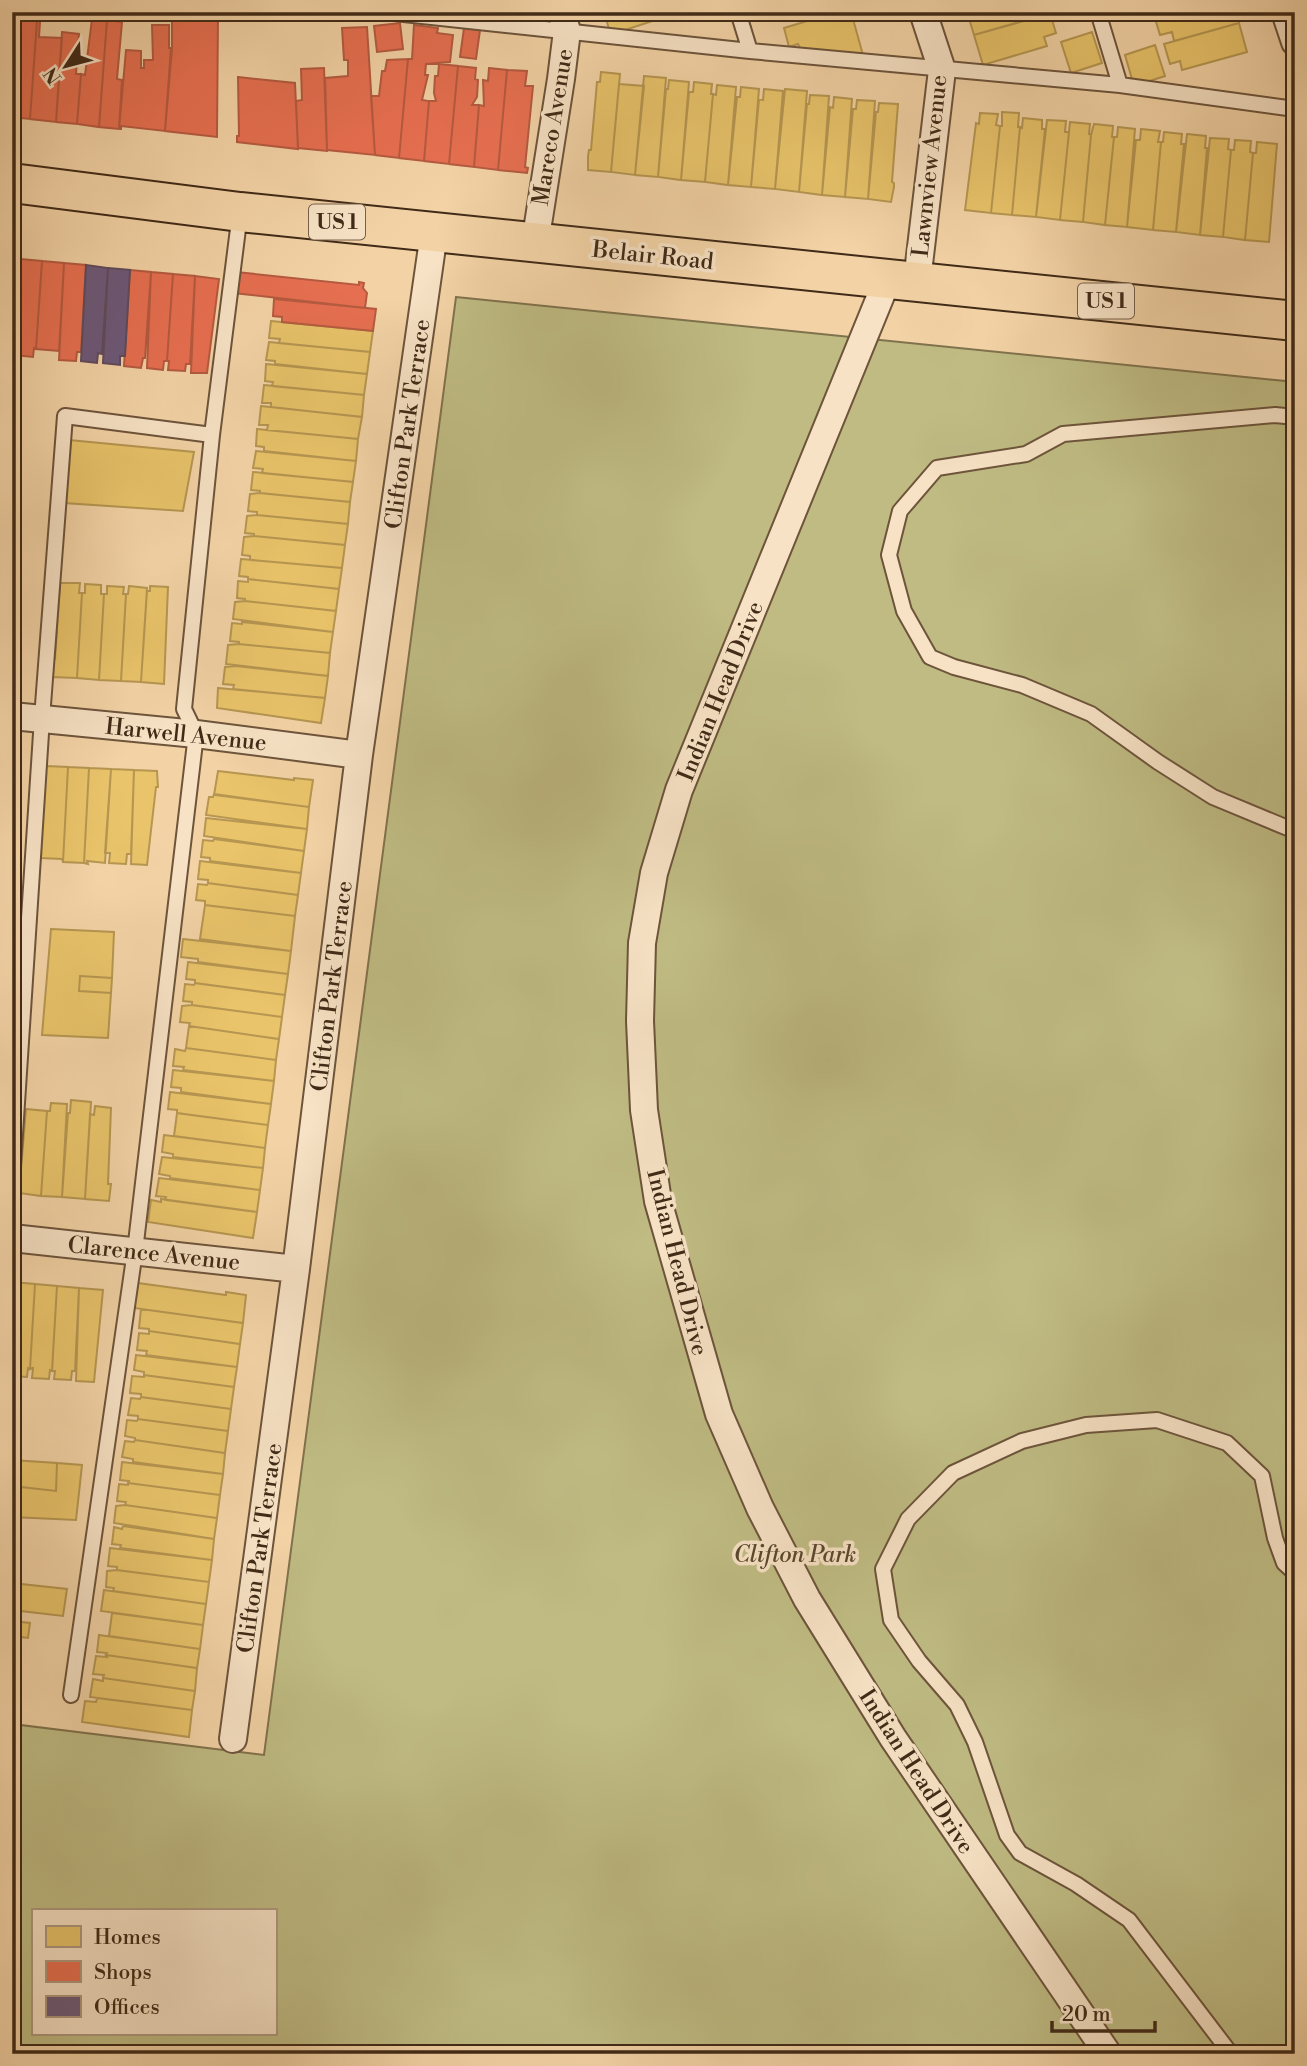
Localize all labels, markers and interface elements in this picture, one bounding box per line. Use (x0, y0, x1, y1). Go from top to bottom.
north arrow (32, 32, 102, 102)
street label: Mareco Avenue (527, 47, 579, 208)
text: N (39, 62, 67, 89)
street label: Lawnview Avenue (907, 74, 953, 259)
road number: US 1 (309, 204, 365, 240)
street label: Belair Road (590, 236, 715, 276)
road number: US 1 (1078, 284, 1134, 318)
street label: Clifton Park Terrace (379, 317, 437, 531)
street label: Indian Head Drive (672, 597, 770, 785)
street label: Harwell Avenue (104, 713, 268, 757)
street label: Clifton Park Terrace (305, 879, 359, 1093)
street label: Indian Head Drive (640, 1166, 714, 1358)
street label: Clarence Avenue (66, 1231, 241, 1277)
street label: Clifton Park Terrace (231, 1441, 289, 1655)
park label: Clifton Park (734, 1541, 856, 1569)
street label: Indian Head Drive (852, 1684, 980, 1859)
legend (32, 1909, 276, 2035)
text: Homes (94, 1925, 161, 1951)
text: Shops (94, 1960, 152, 1986)
scale bar (1052, 1989, 1155, 2033)
text: Offices (94, 1995, 160, 2021)
text: 20 m (1062, 2002, 1111, 2028)

